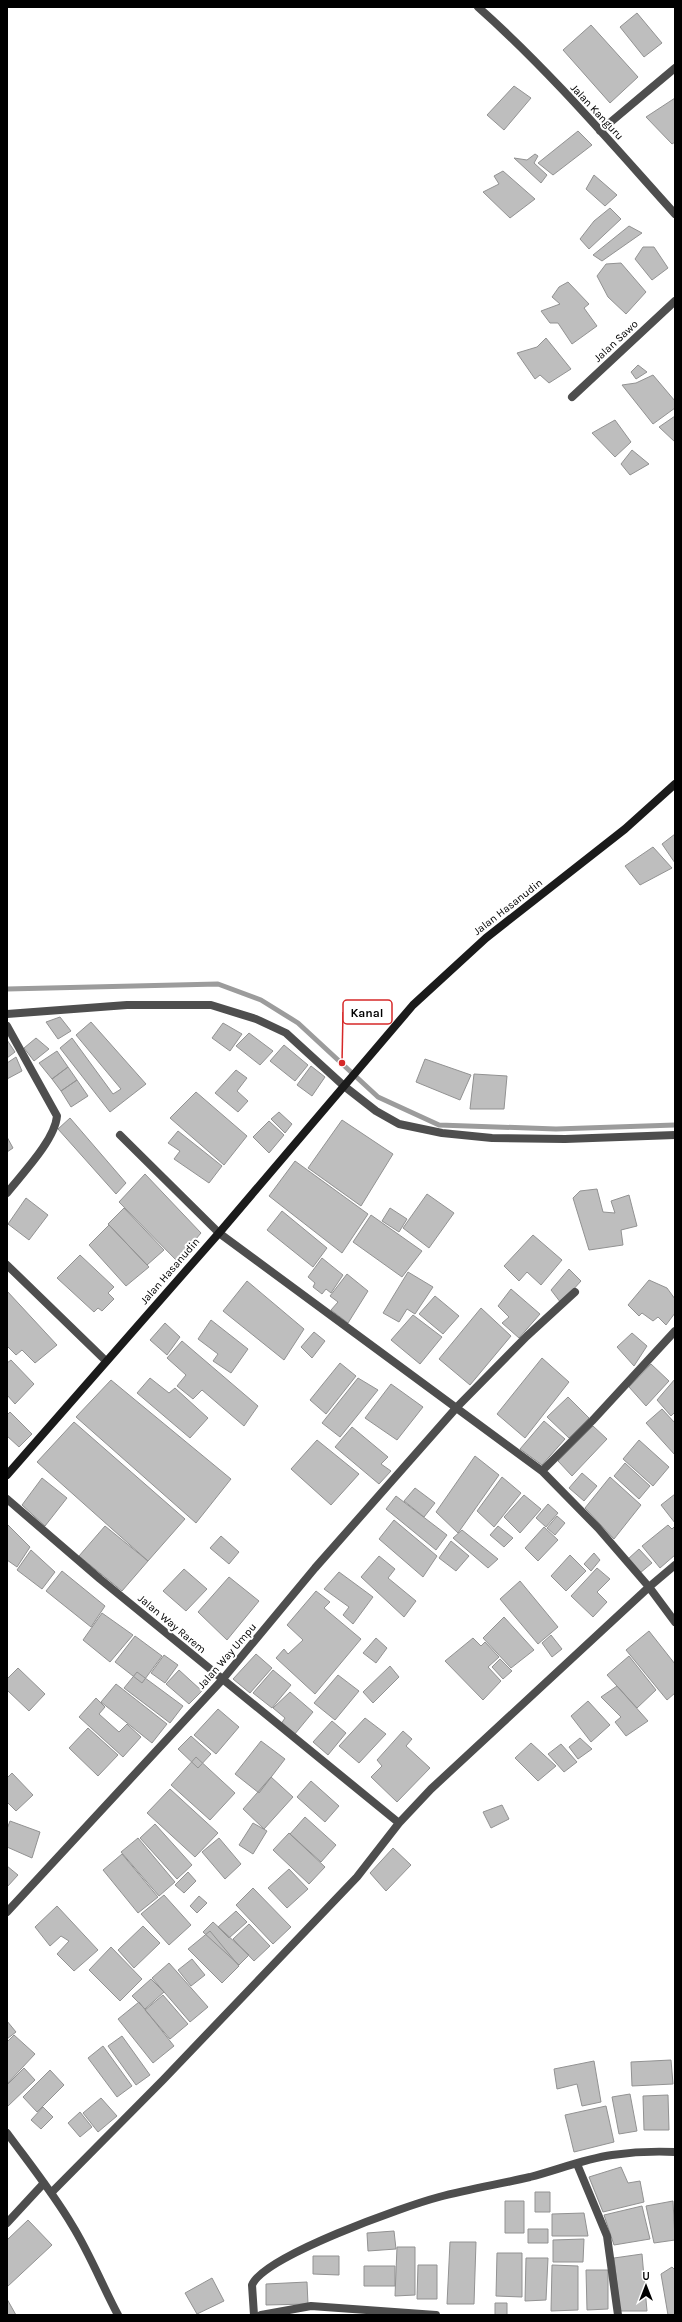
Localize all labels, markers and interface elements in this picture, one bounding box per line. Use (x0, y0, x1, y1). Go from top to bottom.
street label: Jalan Kanguru (568, 81, 626, 143)
street label: Jalan Sawo (591, 317, 641, 365)
street label: Jalan Hasanudin (471, 876, 545, 938)
callout: Kanal (343, 1000, 392, 1024)
text: Kanal (350, 1006, 384, 1020)
street label: Jalan Hasanudin (138, 1235, 202, 1307)
street label: Jalan Way Rarem (135, 1592, 209, 1656)
street label: Jalan Way Umpu (195, 1621, 259, 1691)
north arrow (626, 2266, 666, 2306)
text: U (642, 2270, 650, 2283)

